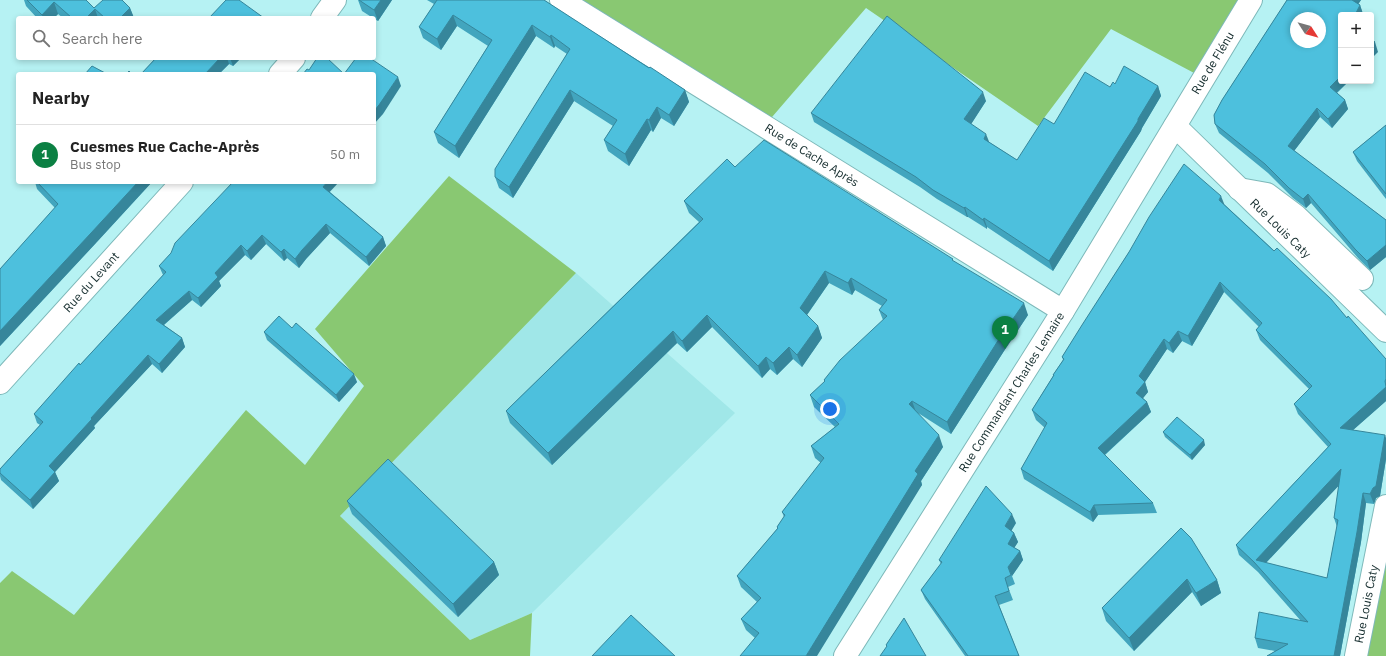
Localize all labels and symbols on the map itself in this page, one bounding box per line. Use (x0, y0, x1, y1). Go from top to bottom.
north arrow (1290, 12, 1326, 48)
street label: Rue de Flénu (1188, 29, 1237, 97)
street label: Rue de Cache Après (762, 120, 862, 190)
street label: Rue Louis Caty (1247, 195, 1314, 261)
street label: Rue du Levant (60, 249, 122, 315)
street label: Rue Commandant Charles Lemaire (955, 309, 1068, 475)
pin: 1 (992, 316, 1018, 349)
your location (820, 399, 840, 419)
street label: Rue Louis Caty (1351, 564, 1381, 644)

